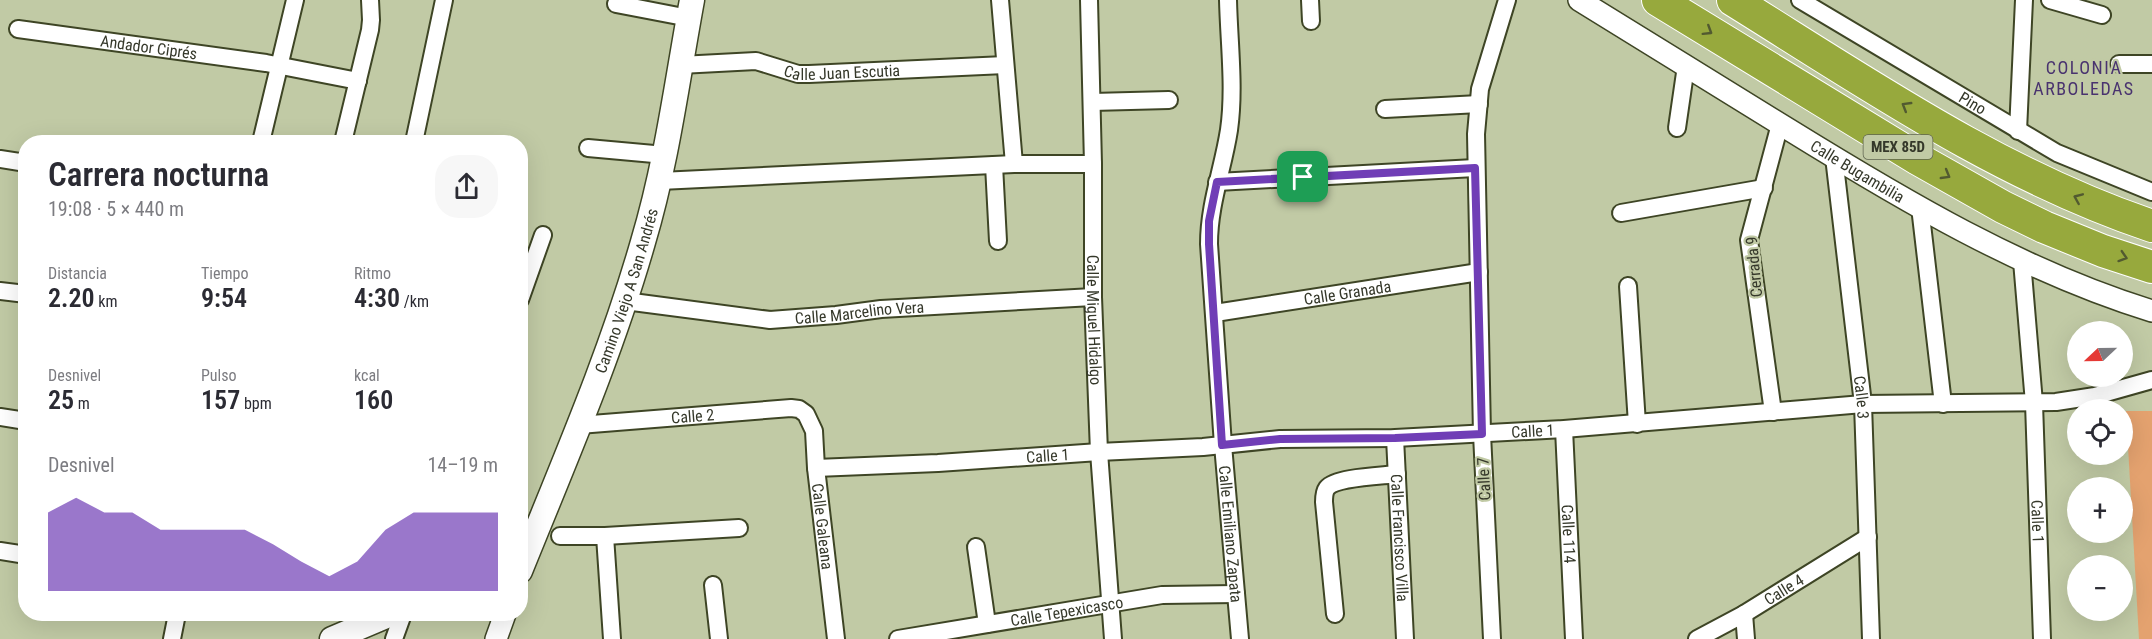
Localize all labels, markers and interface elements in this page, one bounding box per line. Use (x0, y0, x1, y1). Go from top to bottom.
one-way arrow (1702, 23, 1712, 35)
street label: Andador Ciprés (99, 31, 198, 63)
district label: COLONIA ARBOLEDAS (2033, 57, 2135, 99)
street label: Calle Juan Escutia (782, 60, 900, 84)
street label: Pino (1956, 87, 1990, 118)
one-way arrow (1902, 102, 1912, 114)
road number: MEX 85D (1864, 135, 1932, 159)
street label: Calle Bugambilia (1807, 136, 1908, 206)
pin (1277, 151, 1328, 202)
text: Carrera nocturna (48, 155, 269, 194)
button: share (435, 155, 498, 218)
icon: arrive (1286, 160, 1319, 193)
one-way arrow (1940, 168, 1950, 179)
one-way arrow (2073, 193, 2084, 205)
text: 19:08 · 5 × 440 m (48, 197, 184, 221)
street label: Camino Viejo A San Andrés (591, 206, 661, 376)
street label: Cerrada 9 (1742, 236, 1766, 298)
one-way arrow (2117, 250, 2128, 262)
street label: Calle Miguel Hidalgo (1084, 255, 1106, 385)
text: Distancia (48, 264, 107, 283)
text: Tiempo (201, 264, 248, 283)
text: Ritmo (354, 264, 391, 283)
street label: Calle Granada (1302, 276, 1392, 309)
text: 2.20 (48, 283, 95, 313)
text: 9:54 (201, 283, 247, 313)
text: 4:30 (354, 283, 400, 313)
text: km (95, 292, 118, 311)
text: /km (400, 292, 429, 311)
street label: Calle Marcelino Vera (794, 297, 925, 328)
north arrow (2067, 321, 2133, 387)
map controls (2067, 321, 2133, 621)
text: Desnivel (48, 366, 101, 385)
text: Pulso (201, 366, 237, 385)
text: kcal (354, 366, 380, 385)
street label: Calle 3 (1850, 375, 1873, 419)
text: 25 (48, 385, 74, 415)
text: 157 (201, 385, 240, 415)
text: 160 (354, 385, 393, 415)
text: m (74, 394, 90, 413)
text: bpm (240, 394, 272, 413)
button: locate (2067, 399, 2133, 465)
street label: Calle 2 (670, 405, 715, 427)
street label: Calle 1 (1511, 420, 1555, 441)
street label: Calle 1 (1025, 445, 1070, 466)
text: Desnivel (48, 453, 115, 477)
text: 14–19 m (427, 453, 498, 477)
street label: Calle 7 (1473, 457, 1495, 501)
street label: Calle Emiliano Zapata (1215, 465, 1246, 603)
street label: Calle Francisco Villa (1387, 474, 1413, 602)
button: + (2067, 477, 2133, 543)
street label: Calle Galeana (808, 482, 837, 571)
street label: Calle 1 (2028, 500, 2048, 543)
street label: Calle 114 (1558, 504, 1580, 564)
button: − (2067, 555, 2133, 621)
street label: Calle 4 (1760, 570, 1807, 609)
street label: Calle Tepexicasco (1009, 592, 1124, 630)

